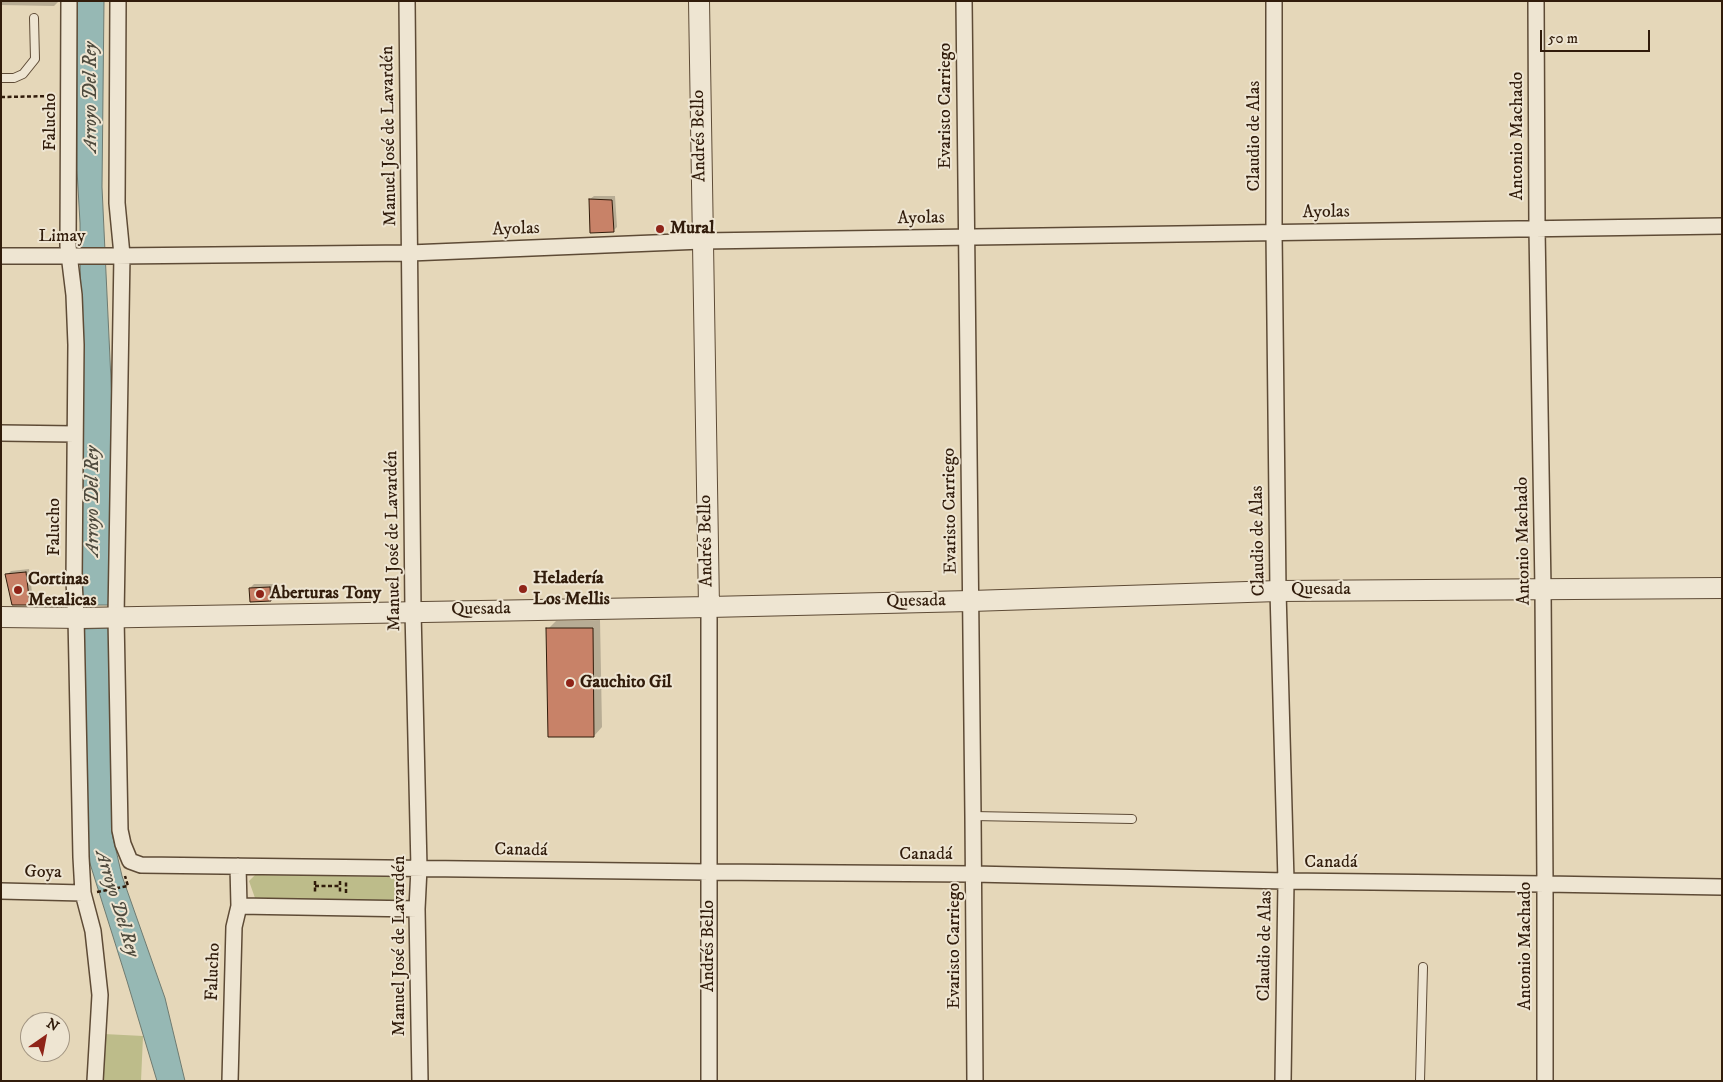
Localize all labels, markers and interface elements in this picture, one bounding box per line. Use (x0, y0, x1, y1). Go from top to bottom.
scale bar (1543, 20, 1653, 52)
text: 50 m (1548, 29, 1578, 48)
water label: Arroyo Del Rey (81, 42, 103, 152)
street label: Evaristo Carriego (935, 43, 957, 169)
street label: Manuel José de Lavardén (378, 46, 402, 226)
street label: Antonio Machado (1507, 72, 1529, 200)
street label: Claudio de Alas (1244, 81, 1266, 191)
street label: Andrés Bello (688, 90, 712, 182)
street label: Falucho (40, 93, 62, 151)
street label: Ayolas (1302, 202, 1350, 224)
street label: Ayolas (897, 208, 945, 230)
street label: Ayolas (492, 218, 540, 242)
place label: Mural (670, 218, 715, 240)
marker: Mural (654, 223, 666, 235)
street label: Limay (38, 226, 86, 248)
water label: Arroyo Del Rey (83, 446, 105, 556)
street label: Evaristo Carriego (939, 448, 963, 574)
street label: Manuel José de Lavardén (382, 451, 406, 631)
street label: Antonio Machado (1512, 477, 1536, 605)
street label: Claudio de Alas (1247, 485, 1271, 597)
street label: Andrés Bello (695, 495, 719, 587)
street label: Falucho (44, 498, 66, 556)
place label: Heladería Los Mellis (533, 568, 610, 610)
place label: Cortinas Metalicas (28, 569, 97, 612)
street label: Quesada (1291, 579, 1351, 601)
place label: Aberturas Tony (270, 583, 381, 605)
marker: Heladería Los Mellis (517, 583, 529, 595)
marker: Cortinas Metalicas (12, 584, 24, 596)
marker: Aberturas Tony (254, 588, 266, 600)
street label: Quesada (886, 591, 946, 613)
street label: Quesada (451, 599, 511, 621)
place label: Gauchito Gil (580, 672, 672, 694)
marker: Gauchito Gil (564, 677, 576, 689)
street label: Canadá (494, 840, 548, 862)
street label: Canadá (899, 844, 953, 866)
water label: Arroyo Del Rey (89, 848, 143, 960)
street label: Canadá (1304, 852, 1358, 874)
street label: Manuel José de Lavardén (389, 856, 411, 1036)
street label: Goya (24, 862, 62, 884)
street label: Antonio Machado (1515, 882, 1537, 1010)
street label: Evaristo Carriego (944, 883, 966, 1009)
street label: Claudio de Alas (1254, 890, 1278, 1002)
street label: Andrés Bello (698, 900, 720, 992)
street label: Falucho (202, 943, 226, 1001)
north arrow (20, 1012, 70, 1062)
text: N (43, 1015, 62, 1036)

